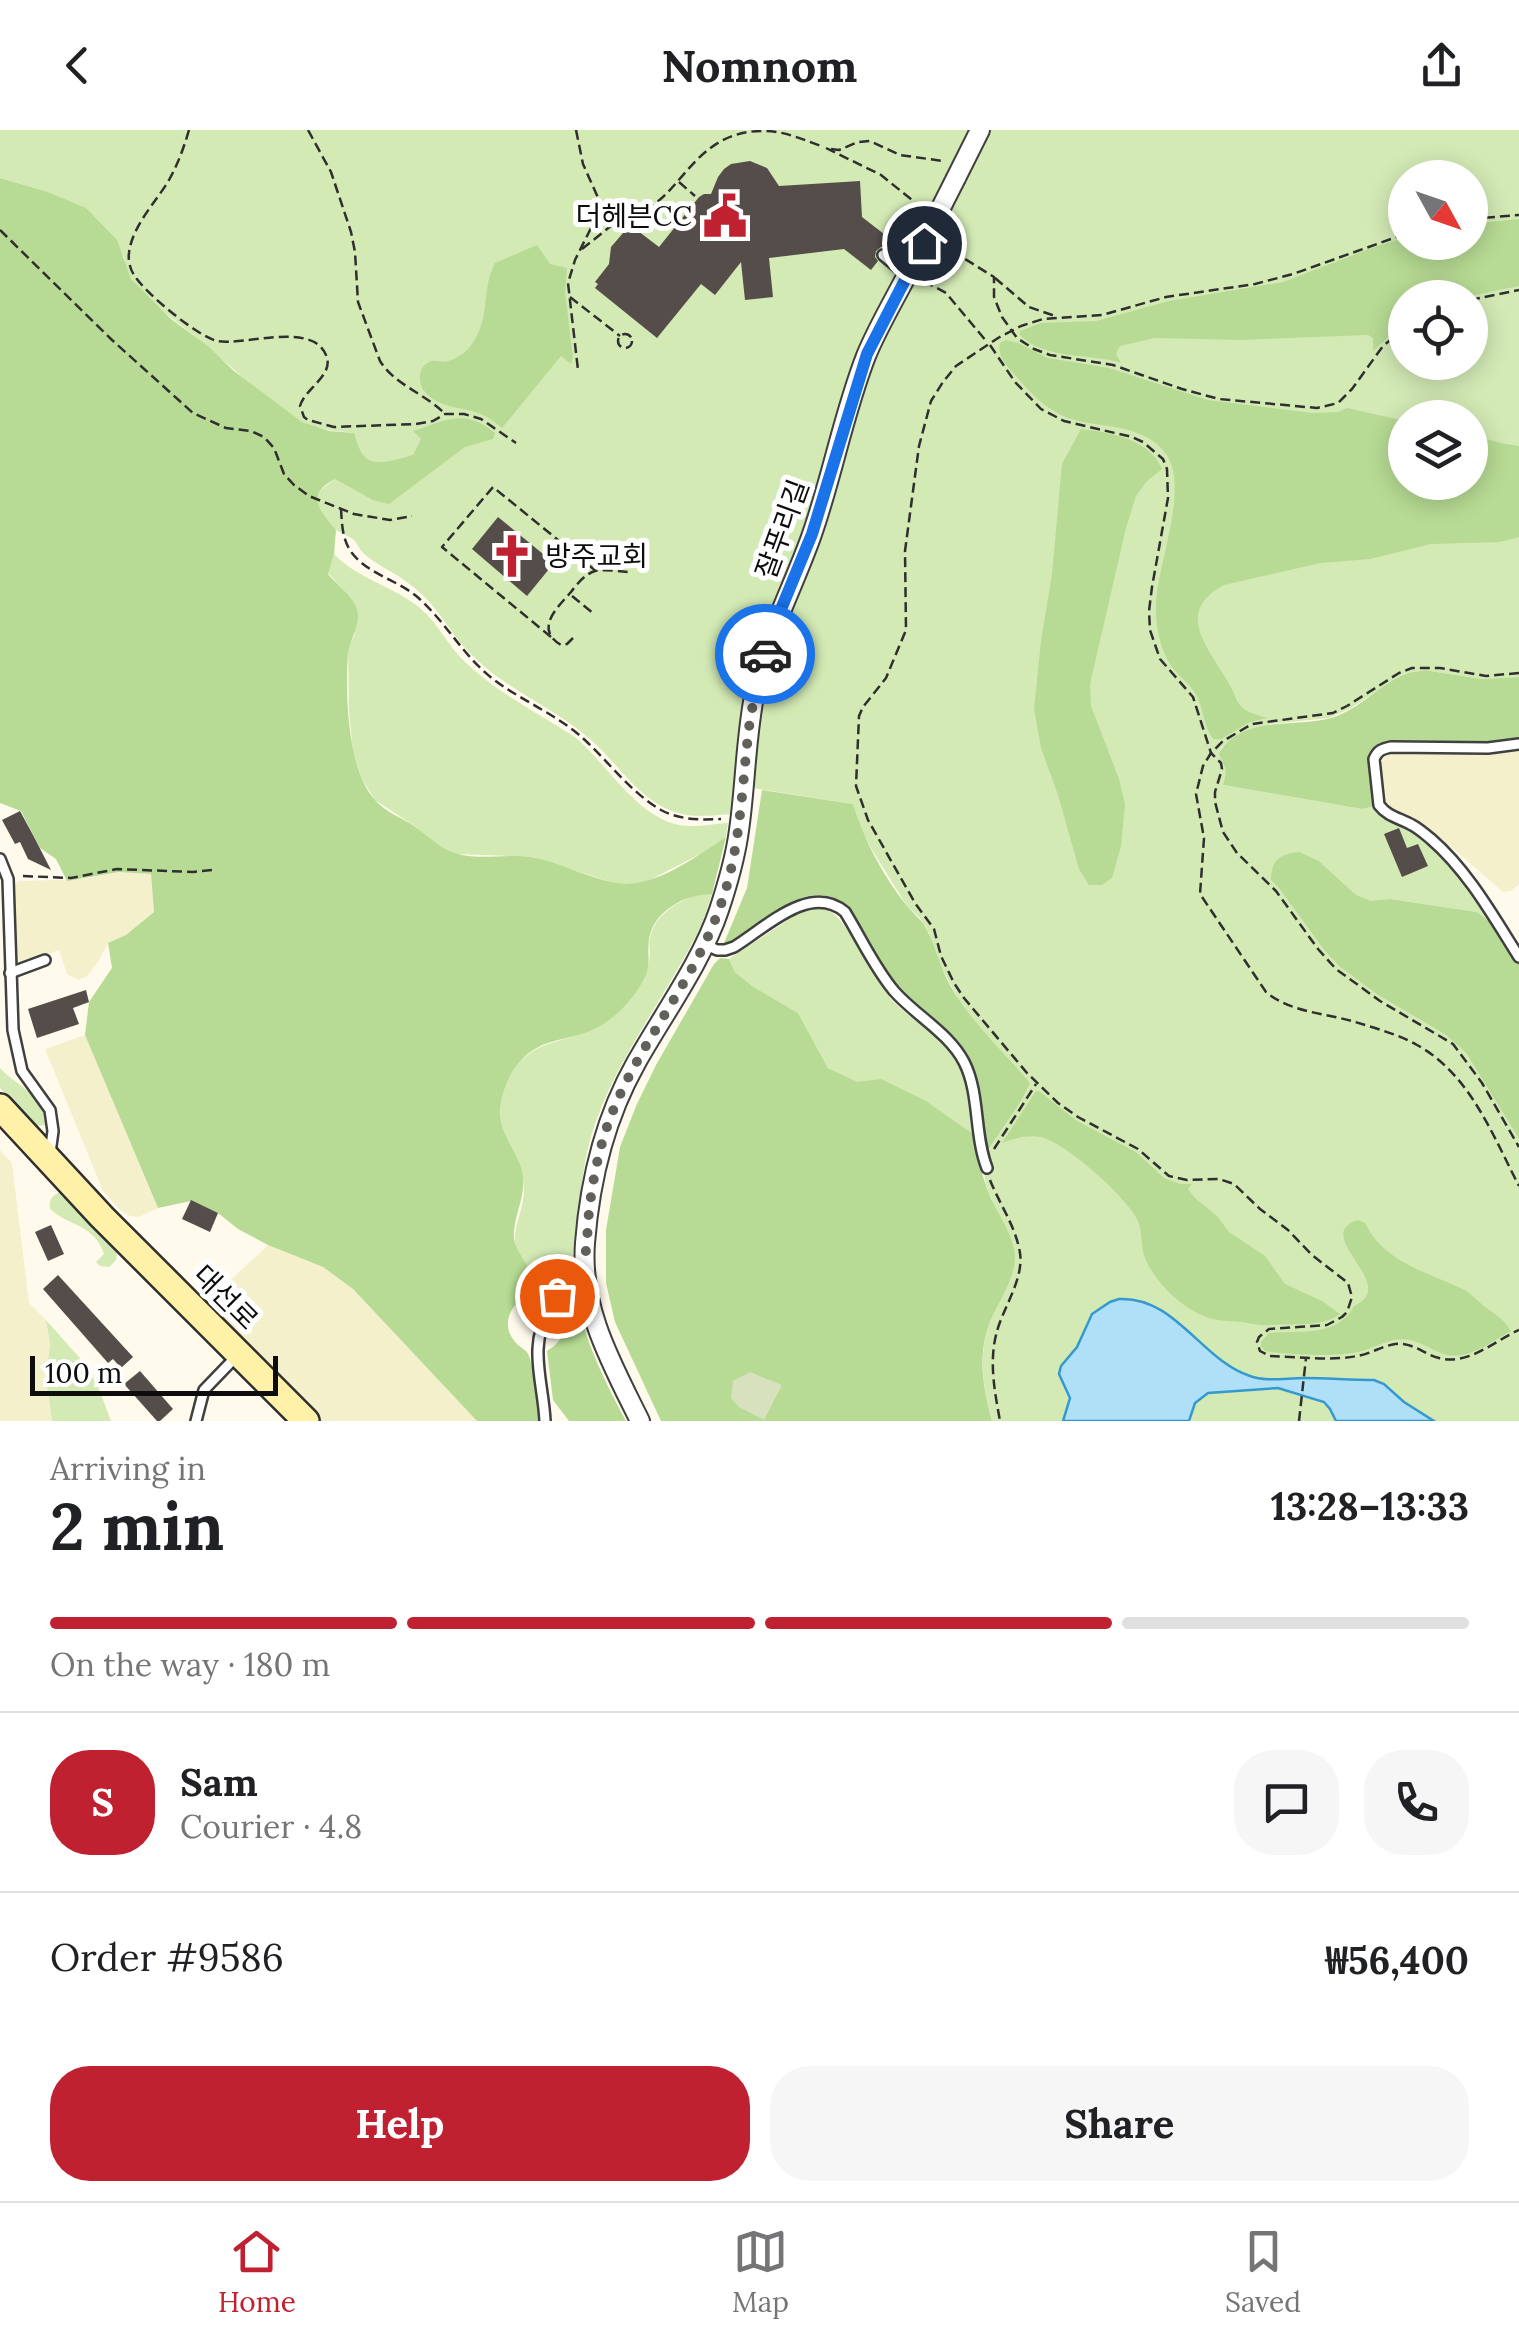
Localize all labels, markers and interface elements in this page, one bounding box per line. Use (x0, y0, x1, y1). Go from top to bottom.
text: Nomnom (661, 37, 858, 94)
icon: back (50, 38, 105, 93)
icon: share (1414, 38, 1469, 93)
north arrow (1388, 160, 1488, 260)
map controls (1388, 160, 1488, 500)
public building icon: 더헤븐CC (701, 192, 749, 240)
place label: 더헤븐CC (576, 198, 692, 234)
pin (882, 201, 967, 286)
icon: home (897, 216, 952, 271)
button: locate (1388, 280, 1488, 380)
button: layers (1388, 400, 1488, 500)
street label: 잘푸리길 (747, 474, 817, 584)
church icon: 방주교회 (488, 532, 536, 580)
place label: 방주교회 (545, 538, 648, 574)
courier (715, 604, 815, 704)
icon: car (738, 627, 793, 682)
pin (515, 1254, 600, 1339)
street label: 대선로 (186, 1257, 266, 1337)
icon: bag (530, 1269, 585, 1324)
scale bar (30, 1351, 278, 1396)
text: 100 m (45, 1355, 122, 1391)
text: Arriving in (50, 1448, 206, 1489)
text: 13:28–13:33 (1271, 1482, 1469, 1530)
text: 2 min (50, 1485, 224, 1568)
text: On the way · 180 m (50, 1644, 330, 1685)
button: chat (1234, 1750, 1339, 1855)
button: phone (1364, 1750, 1469, 1855)
text: Sam (180, 1758, 258, 1806)
text: S (91, 1778, 114, 1826)
text: Courier · 4.8 (180, 1806, 362, 1847)
text: Order #9586 (50, 1933, 284, 1981)
text: ₩56,400 (1326, 1936, 1469, 1984)
button: Help (50, 2066, 750, 2181)
button: Share (770, 2066, 1469, 2181)
tab: Home (218, 2224, 296, 2320)
tab: Map (732, 2224, 789, 2320)
tab: Saved (1225, 2224, 1301, 2320)

